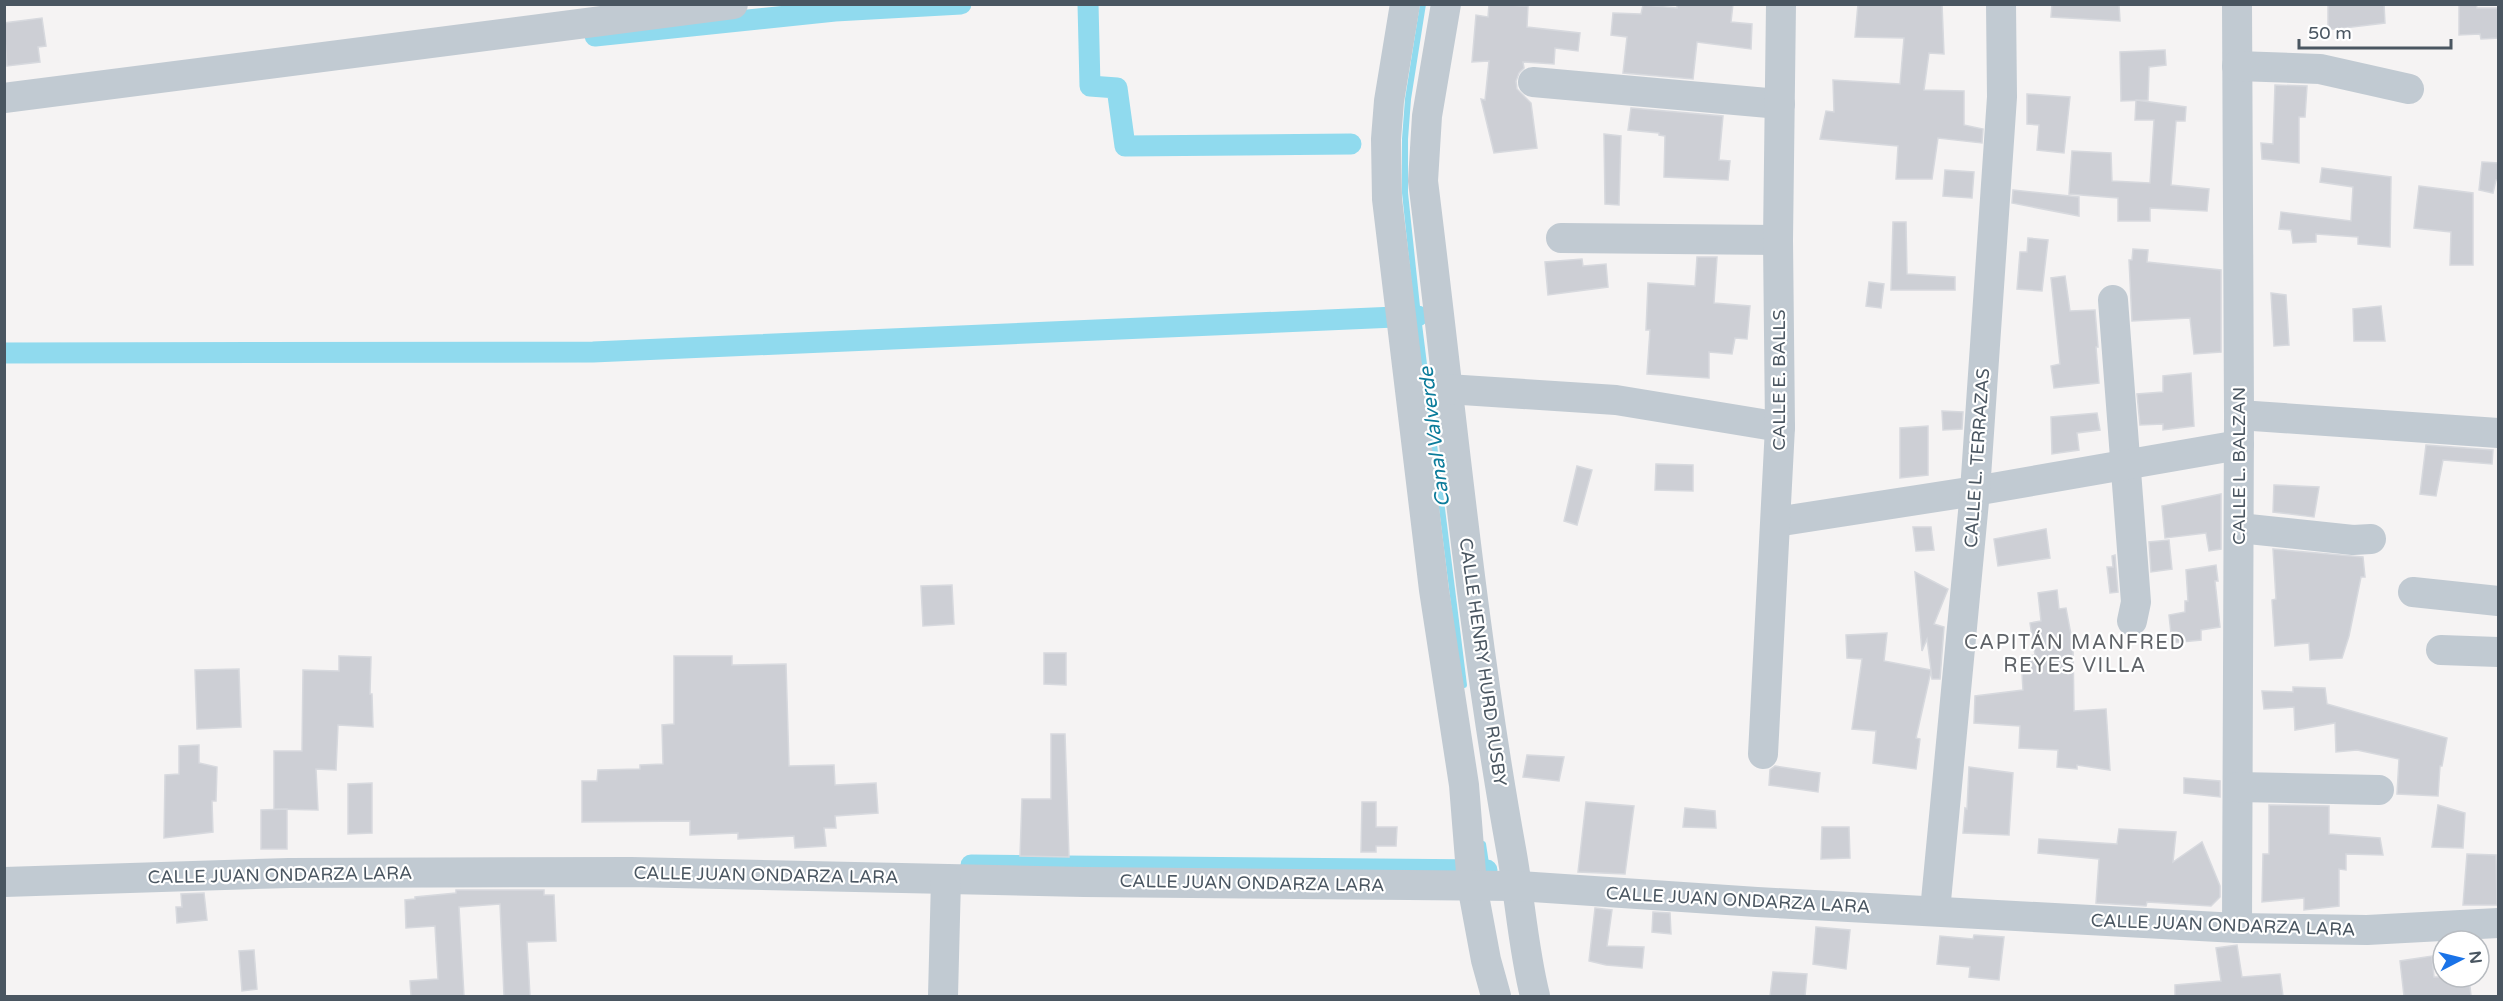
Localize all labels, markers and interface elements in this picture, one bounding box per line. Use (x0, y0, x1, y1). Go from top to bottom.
scale bar (2299, 12, 2450, 50)
text: 50 m (2308, 22, 2352, 44)
street label: CALLE E. BALLS (1768, 309, 1790, 451)
water label: Canal Valverde (1414, 364, 1455, 508)
street label: CALLE L. TERRAZAS (1960, 367, 1994, 549)
street label: CALLE L. BALZAN (2228, 387, 2250, 545)
street label: CALLE HENRY HURD RUSBY (1455, 536, 1511, 788)
district label: CAPITÁN MANFRED REYES VILLA (1964, 630, 2186, 678)
street label: CALLE JUAN ONDARZA LARA (147, 862, 413, 888)
street label: CALLE JUAN ONDARZA LARA (633, 862, 899, 888)
street label: CALLE JUAN ONDARZA LARA (1119, 870, 1385, 896)
street label: CALLE JUAN ONDARZA LARA (1605, 882, 1871, 918)
street label: CALLE JUAN ONDARZA LARA (2090, 909, 2356, 941)
north arrow (2431, 929, 2491, 989)
text: N (2464, 950, 2486, 965)

